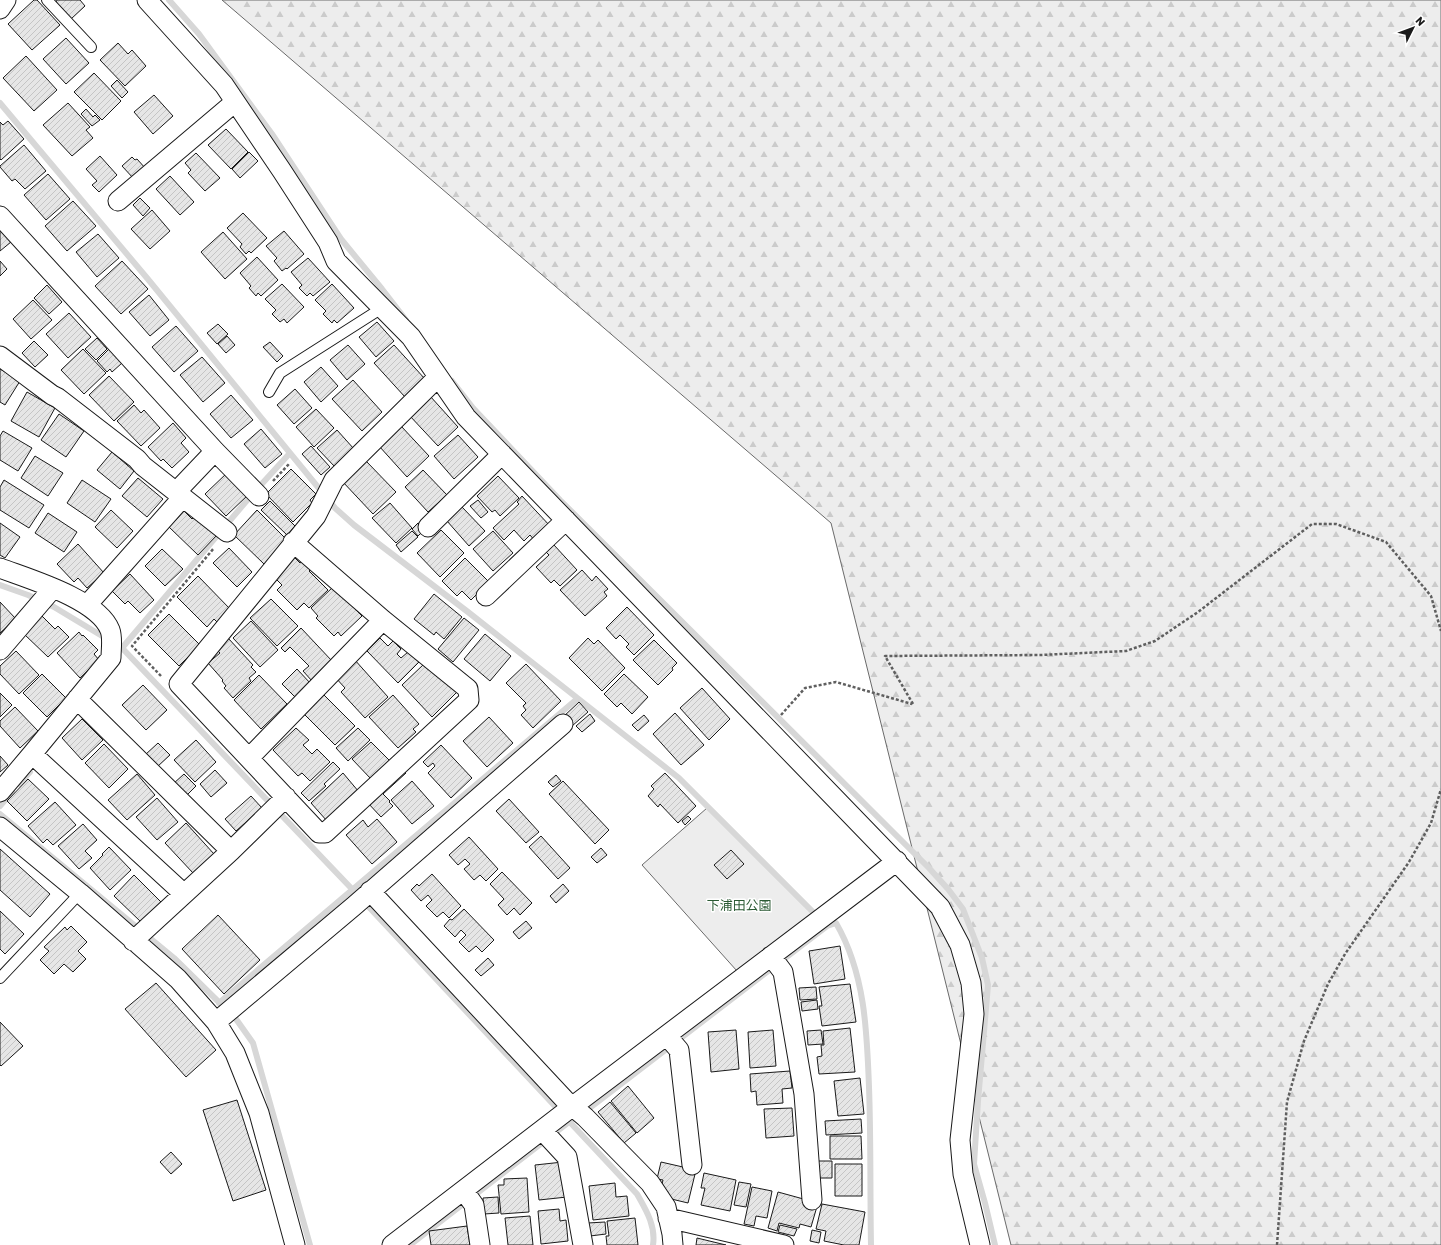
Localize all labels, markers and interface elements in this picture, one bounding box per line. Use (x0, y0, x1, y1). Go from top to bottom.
north arrow (1393, 8, 1433, 48)
text: N (1413, 14, 1428, 29)
park label: 下浦田公園 (706, 898, 772, 913)

